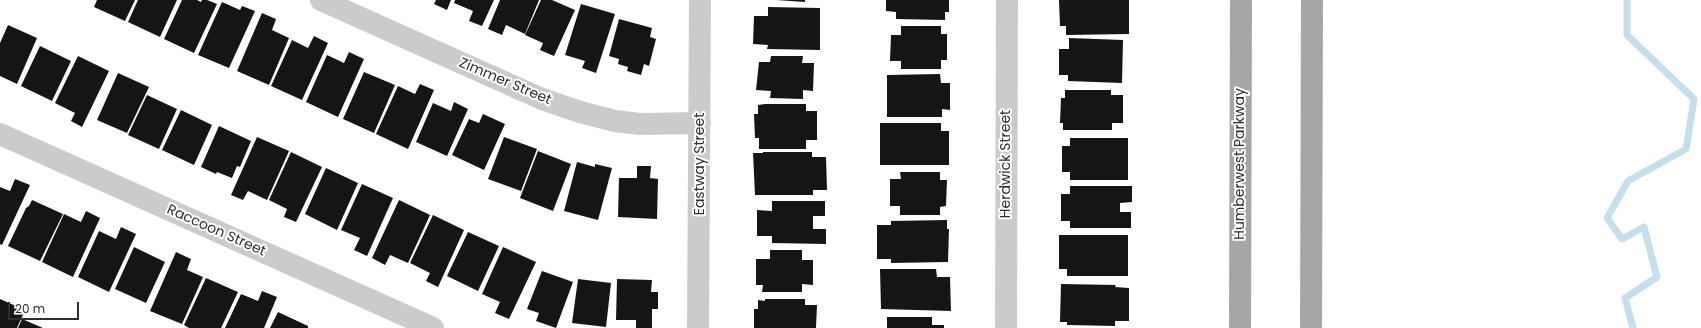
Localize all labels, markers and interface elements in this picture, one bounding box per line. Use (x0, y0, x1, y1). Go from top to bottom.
street label: Zimmer Street (456, 55, 554, 109)
street label: Humberwest Parkway (1232, 88, 1248, 240)
street label: Herdwick Street (998, 110, 1014, 218)
street label: Eastway Street (692, 113, 708, 215)
street label: Raccoon Street (164, 202, 268, 260)
scale bar (10, 294, 81, 320)
text: 20 m (15, 300, 45, 317)

